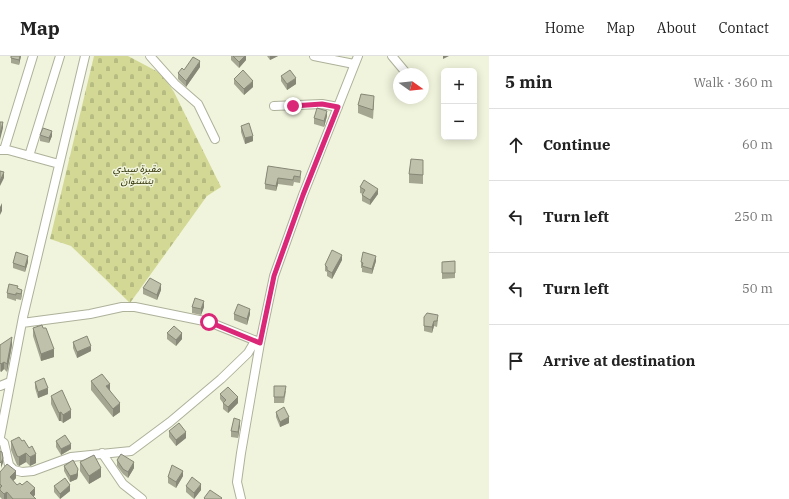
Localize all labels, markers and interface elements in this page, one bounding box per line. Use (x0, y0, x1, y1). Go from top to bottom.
text: Map (20, 16, 60, 40)
text: Home (545, 19, 584, 37)
text: Map (606, 19, 635, 37)
text: About (657, 19, 696, 37)
text: Contact (718, 19, 769, 37)
north arrow (393, 68, 429, 104)
map controls (441, 68, 477, 140)
button: + (441, 68, 477, 104)
text: 5 min (505, 71, 553, 93)
text: Walk · 360 m (694, 74, 773, 91)
route end (284, 97, 302, 115)
button: − (441, 104, 477, 140)
icon: ahead (505, 134, 527, 156)
text: Continue (543, 135, 610, 154)
text: 60 m (742, 136, 773, 153)
park label: مقبرة سيدي بنشتوان (113, 162, 162, 187)
icon: left (505, 206, 527, 228)
text: Turn left (543, 207, 609, 226)
text: 250 m (734, 208, 773, 225)
icon: left (505, 278, 527, 300)
text: Turn left (543, 279, 609, 298)
text: 50 m (742, 280, 773, 297)
route start (200, 313, 218, 331)
icon: arrive (505, 350, 527, 372)
text: Arrive at destination (543, 351, 695, 370)

